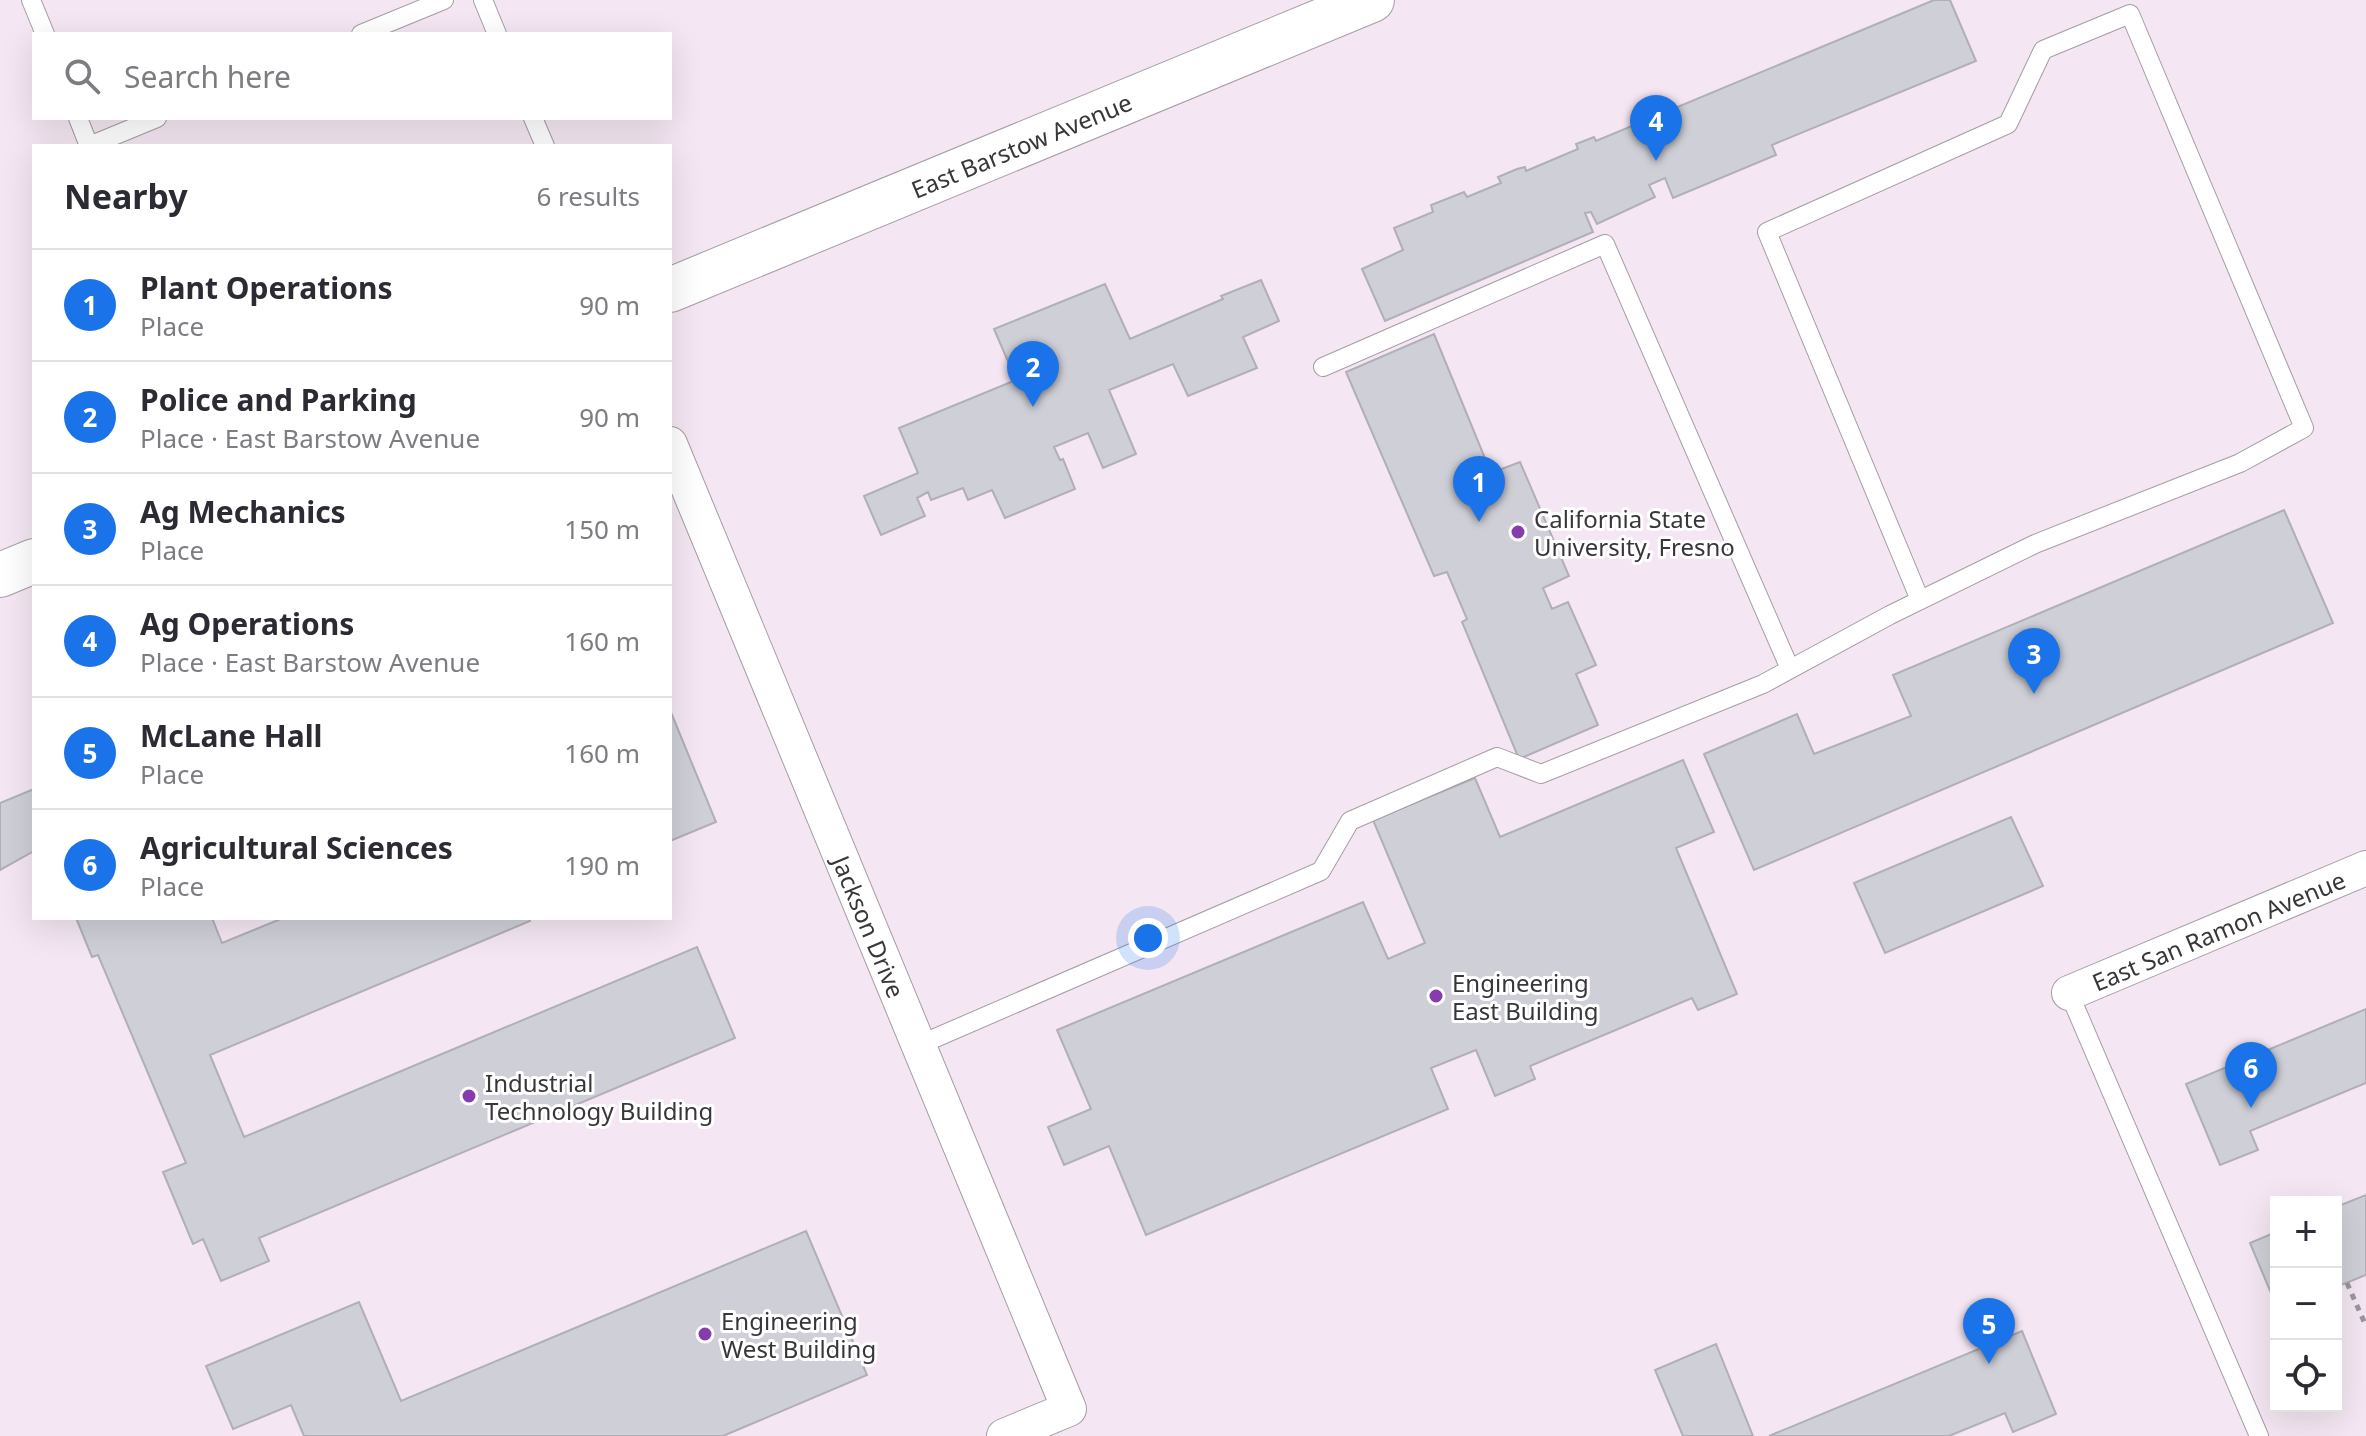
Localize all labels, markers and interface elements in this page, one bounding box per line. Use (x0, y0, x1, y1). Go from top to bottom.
search box (32, 32, 672, 120)
icon: search (60, 54, 104, 98)
text: Search here (124, 56, 291, 97)
street label: East Barstow Avenue (906, 85, 1137, 205)
pin: 4 (1630, 95, 1682, 161)
text: Nearby (64, 173, 188, 219)
text: 6 results (536, 178, 640, 214)
text: Plant Operations (140, 267, 393, 308)
text: 1 (83, 287, 97, 323)
text: 90 m (579, 287, 640, 323)
text: Place (140, 308, 204, 344)
pin: 2 (1007, 341, 1059, 407)
text: Police and Parking (140, 379, 417, 420)
text: 2 (83, 399, 97, 435)
text: 90 m (579, 399, 640, 435)
text: Place · East Barstow Avenue (140, 420, 480, 456)
pin: 1 (1453, 456, 1505, 522)
text: Ag Mechanics (140, 491, 346, 532)
place label: California State University, Fresno (1534, 502, 1735, 563)
text: 3 (83, 511, 97, 547)
text: 150 m (564, 511, 640, 547)
marker: California State University, Fresno (1509, 523, 1527, 541)
text: Place (140, 532, 204, 568)
text: Ag Operations (140, 603, 354, 644)
text: 4 (83, 623, 97, 659)
text: 160 m (564, 623, 640, 659)
pin: 3 (2008, 628, 2060, 694)
text: Place · East Barstow Avenue (140, 644, 480, 680)
text: McLane Hall (140, 715, 323, 756)
text: 5 (83, 735, 97, 771)
text: 160 m (564, 735, 640, 771)
text: Place (140, 756, 204, 792)
text: Agricultural Sciences (140, 827, 453, 868)
text: 6 (83, 847, 97, 883)
text: 190 m (564, 847, 640, 883)
street label: Jackson Drive (825, 849, 914, 1002)
street label: East San Ramon Avenue (2087, 862, 2350, 998)
text: Place (140, 868, 204, 904)
your location (1128, 918, 1168, 958)
place label: Engineering East Building (1452, 966, 1599, 1027)
marker: Engineering East Building (1427, 987, 1445, 1005)
pin: 6 (2225, 1042, 2277, 1108)
place label: Industrial Technology Building (485, 1066, 713, 1127)
marker: Industrial Technology Building (460, 1087, 478, 1105)
map controls (2270, 1196, 2342, 1412)
button: + (2270, 1196, 2342, 1268)
button: − (2270, 1268, 2342, 1340)
pin: 5 (1963, 1298, 2015, 1364)
place label: Engineering West Building (721, 1304, 876, 1365)
marker: Engineering West Building (696, 1325, 714, 1343)
button: locate (2270, 1340, 2342, 1412)

